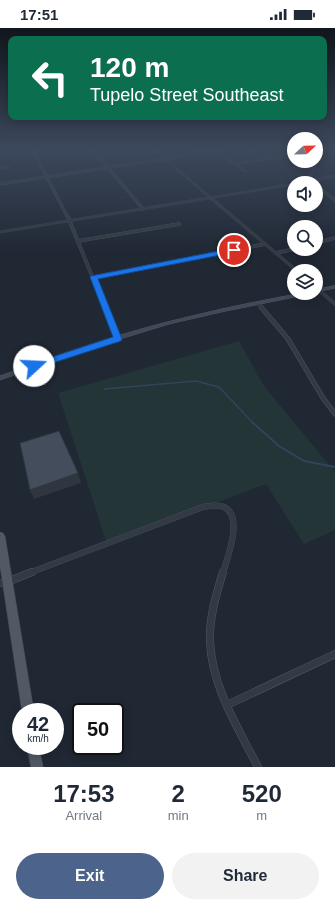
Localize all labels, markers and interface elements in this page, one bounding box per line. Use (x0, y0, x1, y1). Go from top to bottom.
text: 17:51 (20, 6, 58, 23)
icon: left (24, 52, 76, 104)
text: 120 m (90, 52, 169, 83)
text: Tupelo Street Southeast (90, 85, 283, 105)
north arrow (287, 132, 323, 168)
map controls (287, 132, 323, 300)
button: sound (287, 176, 323, 212)
button: search (287, 220, 323, 256)
pin (217, 233, 251, 267)
icon: arrive (223, 239, 245, 261)
button: layers (287, 264, 323, 300)
position arrow (13, 345, 55, 387)
speed limit sign: 50 (72, 703, 124, 755)
text: 42 (27, 713, 49, 735)
text: km/h (27, 733, 49, 744)
text: 17:53 (53, 780, 115, 807)
text: 2 (171, 780, 185, 807)
text: 520 (242, 780, 282, 807)
text: Arrival (65, 808, 102, 823)
text: min (168, 808, 189, 823)
text: m (256, 808, 267, 823)
button: Exit (16, 853, 164, 899)
button: Share (172, 853, 319, 899)

